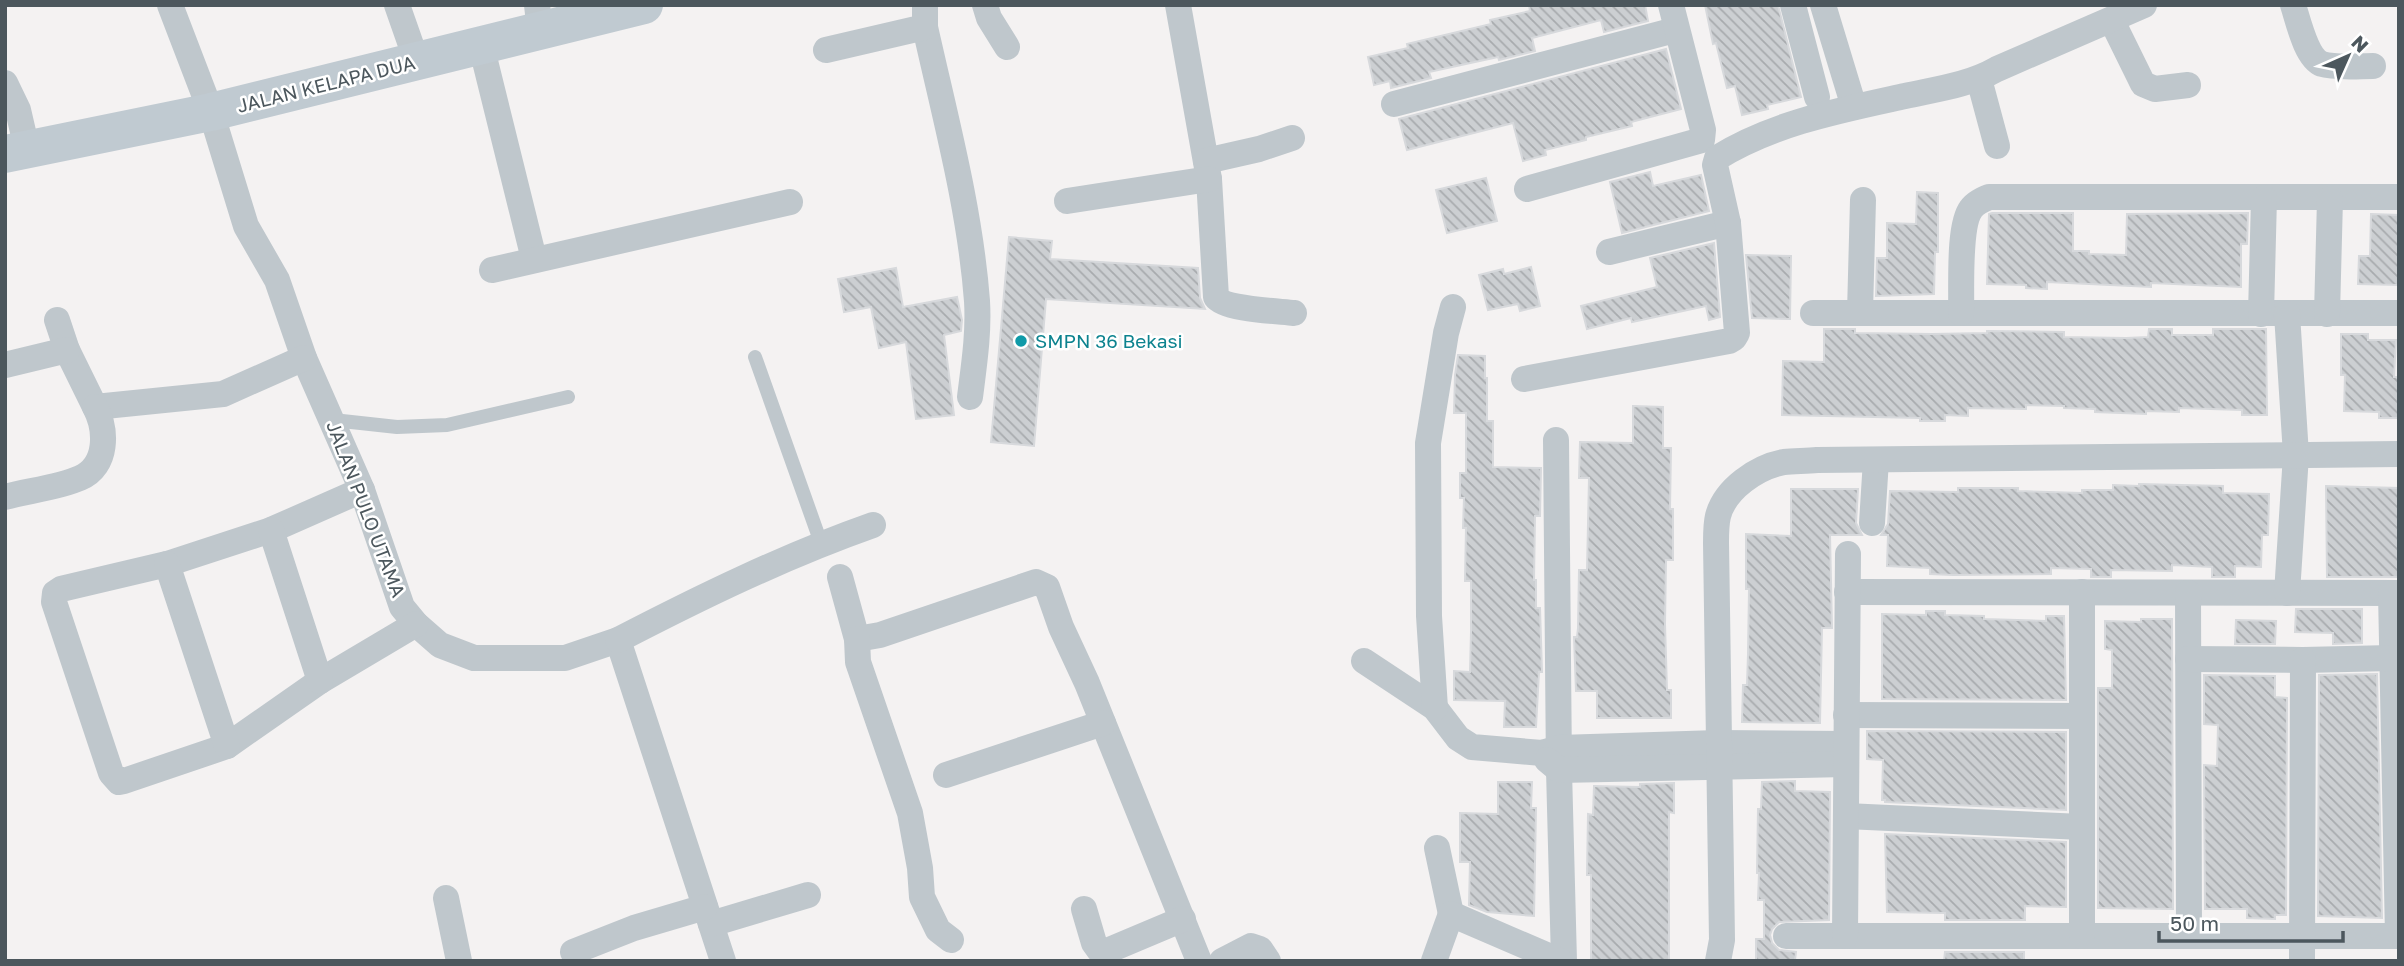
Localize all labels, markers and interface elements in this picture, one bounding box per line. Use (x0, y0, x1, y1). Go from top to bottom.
north arrow (2313, 21, 2383, 91)
text: N (2347, 30, 2374, 57)
street label: JALAN KELAPA DUA (235, 50, 418, 117)
place label: SMPN 36 Bekasi (1035, 329, 1183, 352)
marker: SMPN 36 Bekasi (1013, 333, 1029, 349)
street label: JALAN PULO UTAMA (322, 417, 411, 601)
scale bar (2159, 900, 2343, 944)
text: 50 m (2170, 910, 2219, 936)

